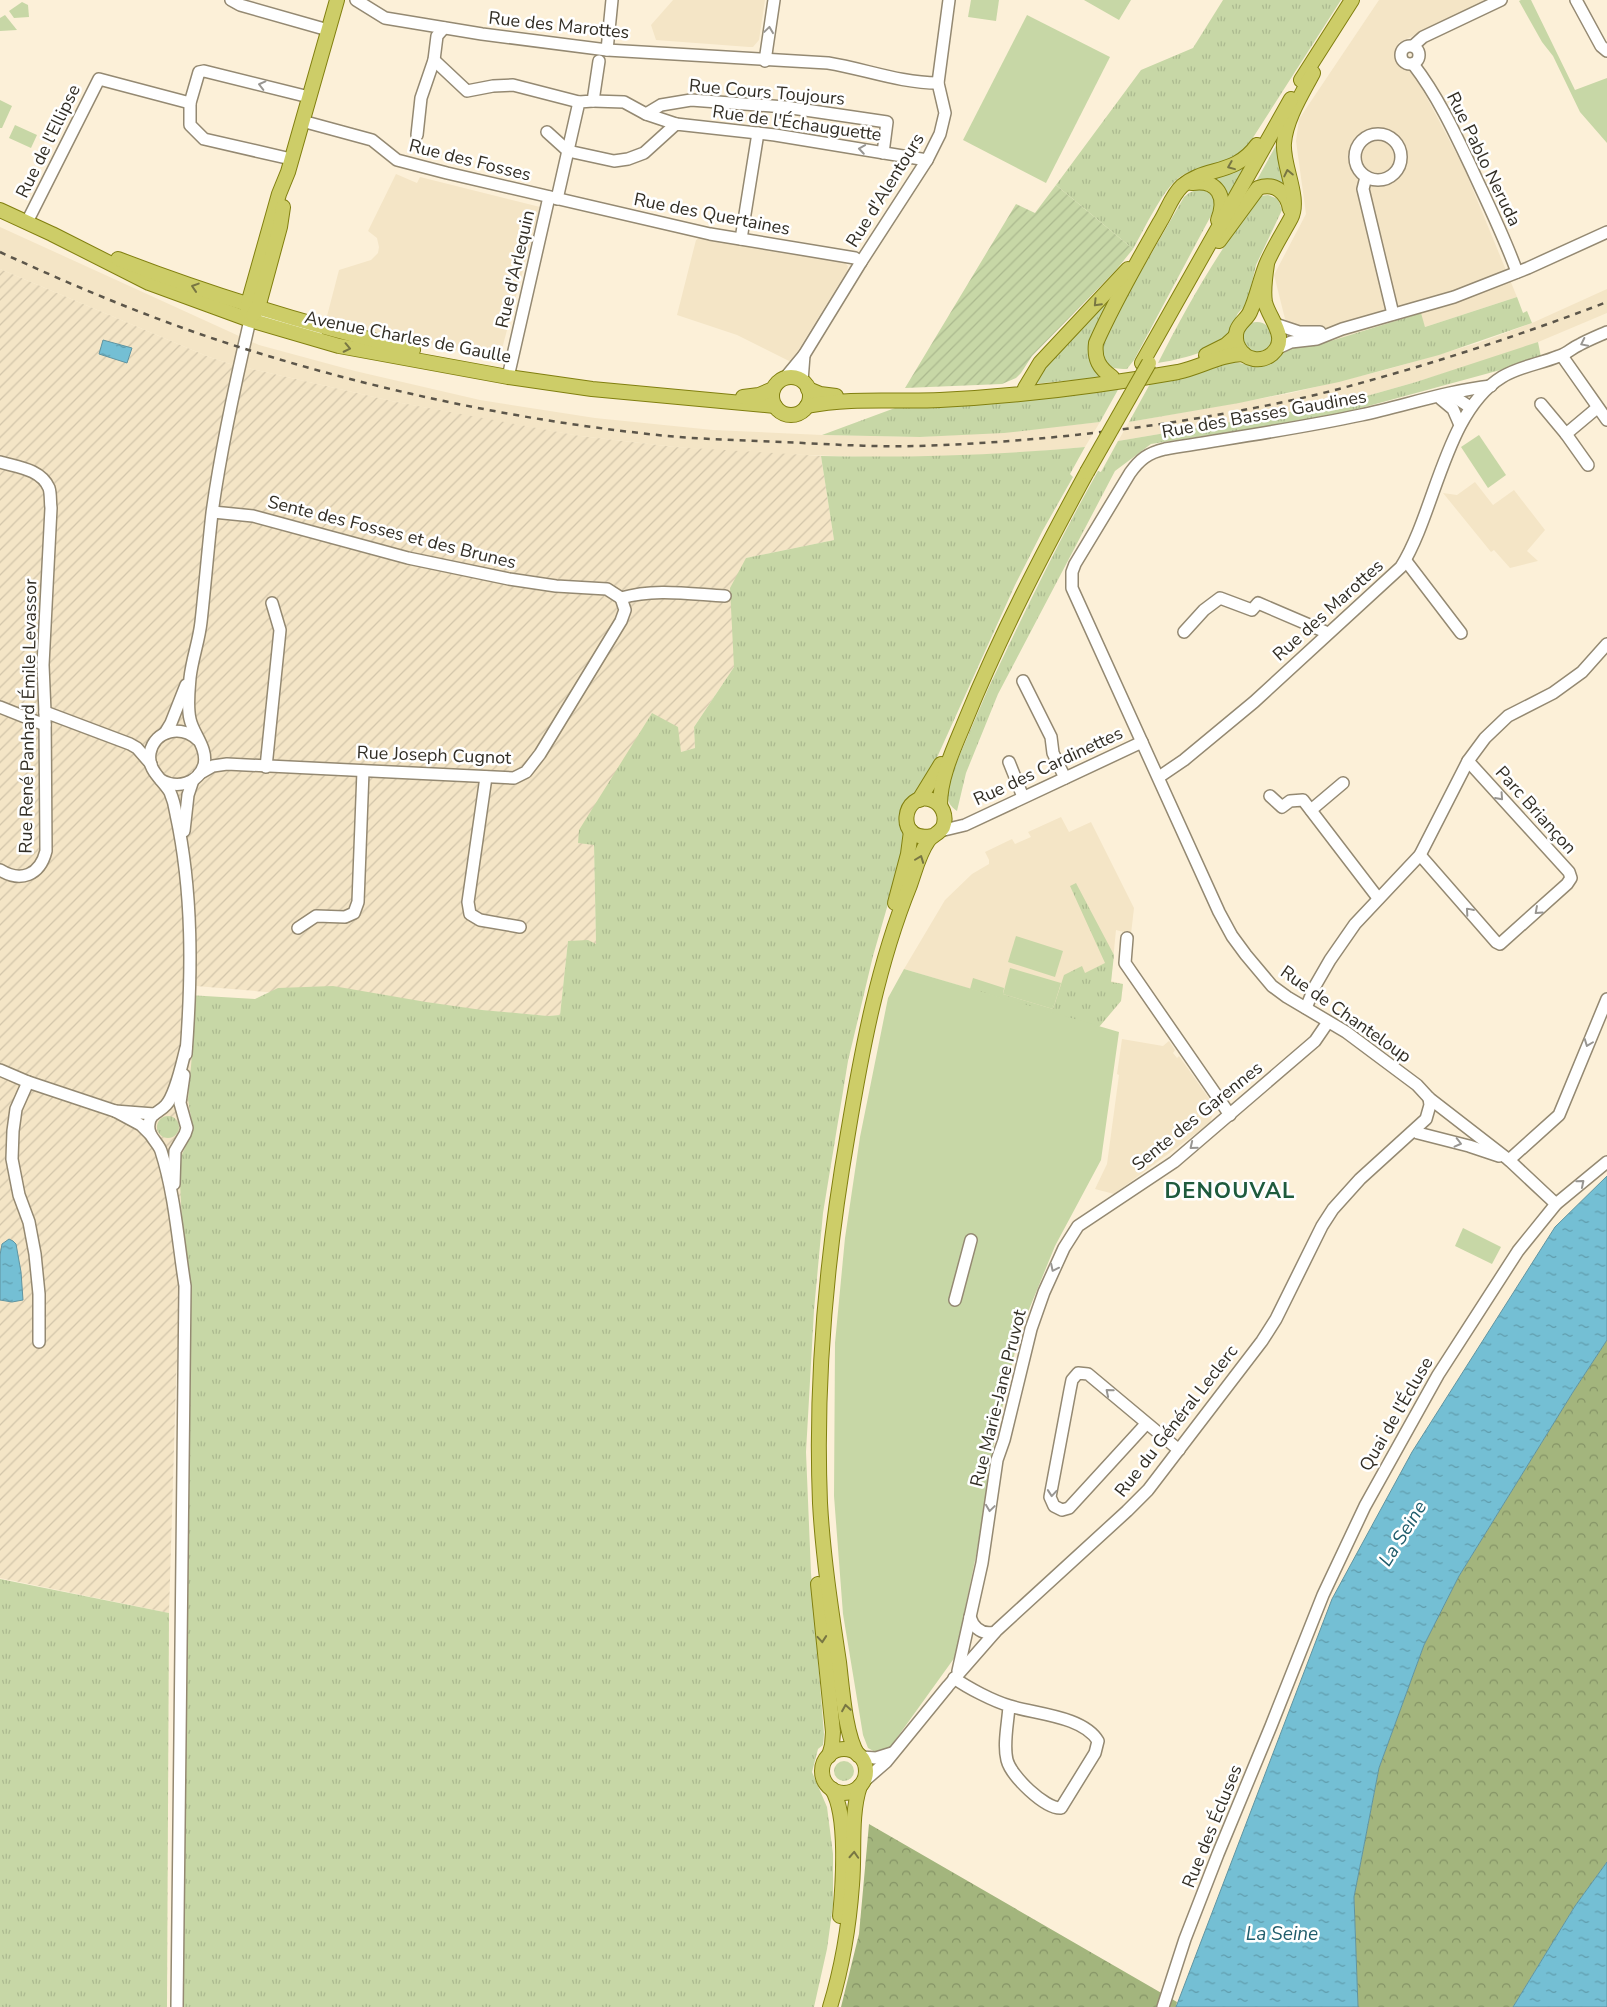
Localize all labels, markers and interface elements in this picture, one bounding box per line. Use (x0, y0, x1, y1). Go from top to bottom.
street label: Rue des Marottes (487, 6, 631, 44)
one-way arrow (763, 26, 774, 34)
street label: Rue Cours Toujours (688, 73, 846, 111)
street label: Rue de l'Ellipse (10, 80, 86, 202)
one-way arrow (257, 80, 266, 91)
street label: Rue Pablo Neruda (1441, 88, 1527, 230)
street label: Rue de l'Échauguette (711, 99, 883, 147)
street label: Rue d'Alentours (840, 128, 930, 252)
street label: Rue des Fosses (407, 133, 533, 187)
one-way arrow (857, 145, 866, 155)
one-way arrow (1227, 160, 1236, 170)
one-way arrow (1283, 169, 1293, 178)
street label: Rue des Quertaines (632, 187, 792, 241)
street label: Rue d'Arlequin (490, 208, 540, 330)
one-way arrow (191, 283, 200, 293)
one-way arrow (1094, 297, 1103, 306)
street label: Avenue Charles de Gaulle (303, 305, 513, 369)
one-way arrow (1580, 337, 1589, 347)
one-way arrow (343, 342, 351, 352)
street label: Rue des Basses Gaudines (1160, 384, 1368, 444)
street label: Sente des Fosses et des Brunes (265, 489, 519, 575)
street label: Rue des Marottes (1267, 554, 1389, 666)
street label: Rue René Panhard Émile Levassor (14, 578, 42, 854)
street label: Rue des Cardinettes (969, 721, 1127, 811)
street label: Rue Joseph Cugnot (356, 740, 512, 770)
street label: Parc Briançon (1490, 761, 1582, 859)
one-way arrow (1495, 791, 1504, 800)
one-way arrow (914, 855, 924, 864)
one-way arrow (1534, 905, 1543, 914)
one-way arrow (1465, 908, 1474, 917)
street label: Rue de Chanteloup (1276, 960, 1416, 1068)
one-way arrow (1583, 1039, 1593, 1047)
street label: Sente des Garennes (1127, 1056, 1267, 1176)
one-way arrow (1454, 1137, 1463, 1148)
one-way arrow (1190, 1141, 1199, 1149)
district label: DENOUVAL (1165, 1176, 1295, 1206)
one-way arrow (1576, 1180, 1585, 1189)
one-way arrow (1050, 1263, 1060, 1272)
street label: Rue Marie-Jane Pruvot (964, 1306, 1032, 1489)
street label: Rue du Général Leclerc (1109, 1340, 1243, 1502)
street label: Quai de l'Écluse (1354, 1353, 1438, 1475)
one-way arrow (1106, 1390, 1115, 1398)
one-way arrow (1046, 1490, 1057, 1498)
water label: La Seine (1373, 1496, 1433, 1571)
one-way arrow (985, 1504, 995, 1513)
one-way arrow (817, 1636, 828, 1644)
one-way arrow (841, 1704, 851, 1712)
street label: Rue des Écluses (1176, 1761, 1248, 1891)
one-way arrow (848, 1851, 859, 1859)
water label: La Seine (1246, 1921, 1318, 1947)

